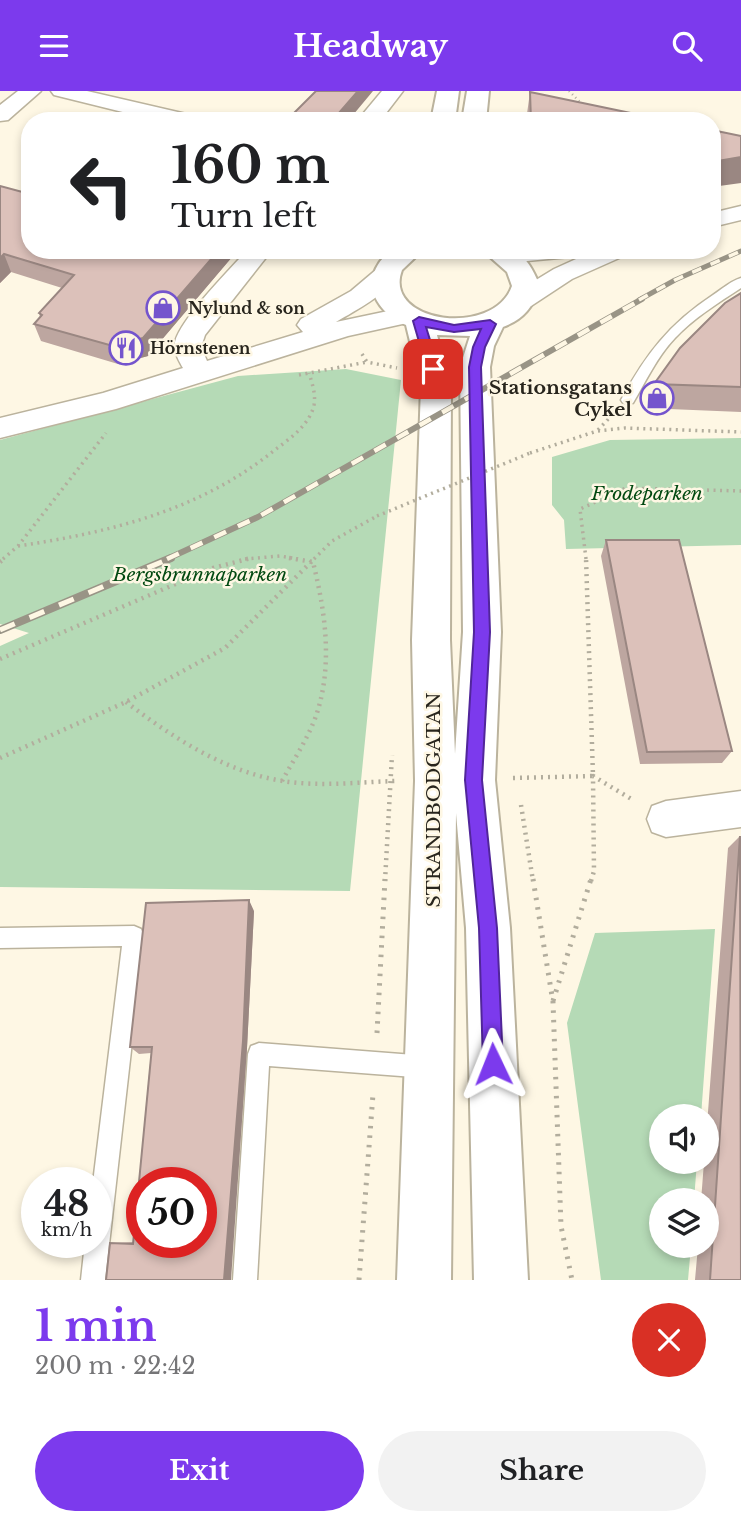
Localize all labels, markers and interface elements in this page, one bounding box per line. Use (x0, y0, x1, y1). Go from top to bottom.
text: Headway (293, 26, 448, 66)
icon: menu (35, 27, 73, 65)
icon: search (668, 27, 706, 65)
text: 160 m (171, 135, 330, 196)
icon: left (56, 140, 147, 231)
text: Turn left (171, 196, 317, 236)
shop icon: Nylund & son (144, 289, 182, 327)
place label: Nylund & son (188, 298, 305, 318)
restaurant icon: Hörnstenen (107, 329, 145, 367)
place label: Hörnstenen (150, 338, 251, 358)
pin (403, 339, 463, 399)
icon: arrive (414, 350, 452, 388)
place label: Stationsgatans Cykel (489, 376, 632, 421)
shop icon: Stationsgatans Cykel (638, 379, 676, 417)
park label: Frodeparken (590, 482, 703, 505)
park label: Bergsbrunnaparken (112, 563, 287, 586)
street label: STRANDBODGATAN (422, 692, 445, 908)
position arrow (456, 1027, 530, 1101)
map controls (649, 1104, 719, 1258)
button: sound (649, 1104, 719, 1174)
speed limit sign: 50 (126, 1167, 217, 1258)
text: 48 (44, 1182, 89, 1225)
button: layers (649, 1188, 719, 1258)
text: km/h (41, 1219, 92, 1241)
text: 1 min (35, 1300, 157, 1352)
button: close (632, 1303, 706, 1377)
text: 200 m · 22:42 (35, 1352, 196, 1380)
button: Exit (35, 1431, 364, 1511)
button: Share (378, 1431, 706, 1511)

